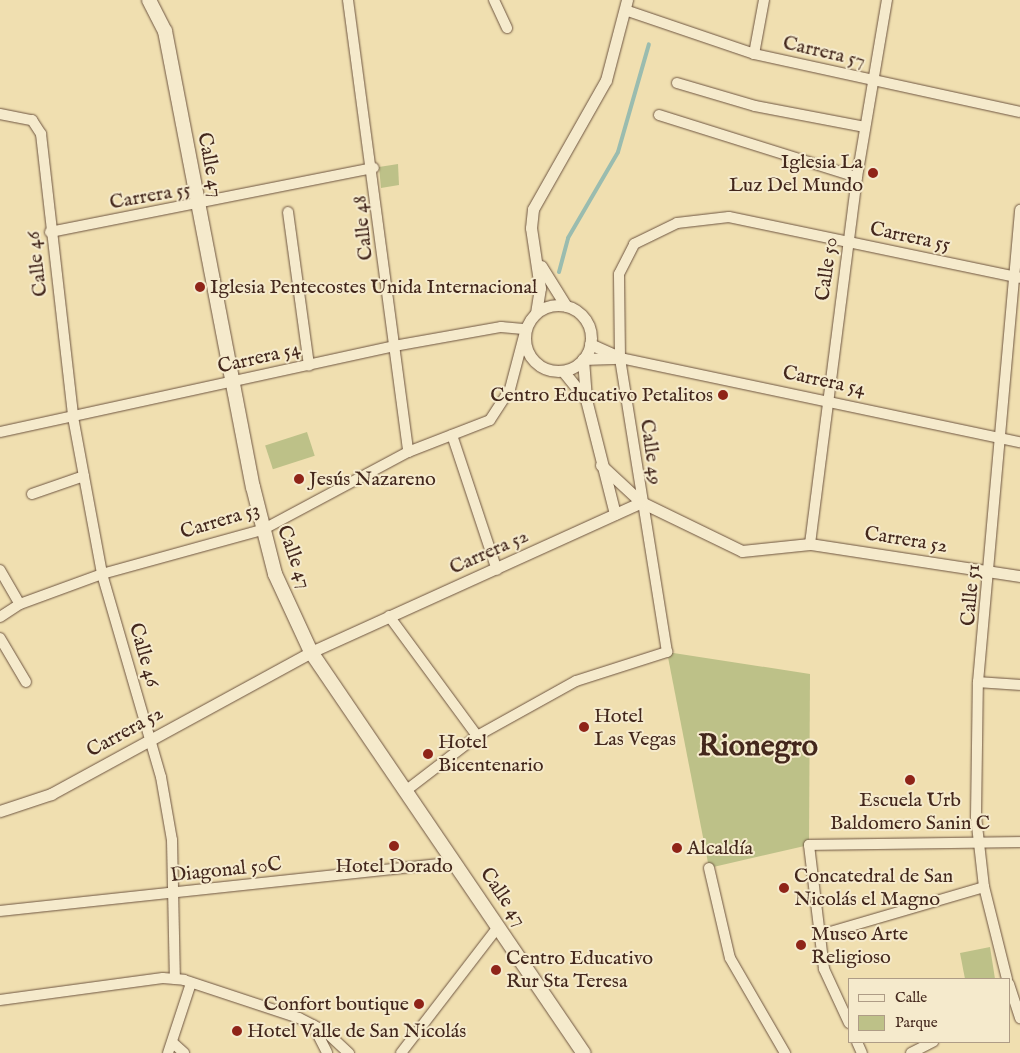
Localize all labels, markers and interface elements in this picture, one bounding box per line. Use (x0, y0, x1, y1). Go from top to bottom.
street label: Carrera 57 (780, 31, 868, 73)
street label: Calle 47 (192, 130, 228, 200)
place label: Iglesia La Luz Del Mundo (729, 150, 863, 197)
marker: Iglesia La Luz Del Mundo (867, 167, 879, 179)
street label: Carrera 55 (108, 177, 192, 215)
street label: Calle 48 (348, 194, 378, 262)
street label: Carrera 55 (868, 217, 952, 257)
street label: Calle 46 (21, 230, 53, 298)
street label: Calle 50 (811, 235, 843, 303)
place label: Iglesia Pentecostes Unida Internacional (210, 275, 538, 299)
marker: Iglesia Pentecostes Unida Internacional (194, 281, 206, 293)
street label: Carrera 54 (215, 337, 303, 379)
street label: Carrera 54 (780, 361, 868, 401)
place label: Centro Educativo Petalitos (490, 383, 713, 407)
marker: Centro Educativo Petalitos (717, 389, 729, 401)
street label: Calle 49 (635, 418, 667, 486)
place label: Jesús Nazareno (309, 467, 436, 491)
marker: Jesús Nazareno (293, 473, 305, 485)
street label: Carrera 53 (177, 498, 263, 544)
street label: Calle 47 (271, 522, 317, 592)
street label: Carrera 52 (863, 522, 949, 558)
street label: Carrera 52 (446, 524, 532, 580)
street label: Calle 51 (956, 563, 986, 627)
street label: Calle 46 (123, 620, 165, 690)
street label: Carrera 52 (83, 701, 167, 763)
place label: Hotel Las Vegas (594, 704, 676, 751)
marker: Hotel Las Vegas (578, 721, 590, 733)
district label: Rionegro (698, 729, 818, 765)
place label: Hotel Bicentenario (438, 730, 544, 777)
marker: Hotel Bicentenario (422, 748, 434, 760)
marker: Escuela Urb Baldomero Sanin C (904, 774, 916, 786)
place label: Escuela Urb Baldomero Sanin C (830, 788, 990, 835)
place label: Alcaldía (687, 836, 753, 860)
marker: Hotel Dorado (388, 840, 400, 852)
marker: Alcaldía (671, 842, 683, 854)
street label: Diagonal 50C (169, 852, 283, 888)
place label: Hotel Dorado (335, 854, 453, 878)
street label: Calle 47 (475, 863, 531, 931)
place label: Concatedral de San Nicolás el Magno (794, 864, 953, 911)
marker: Concatedral de San Nicolás el Magno (778, 882, 790, 894)
place label: Museo Arte Religioso (811, 922, 908, 969)
marker: Museo Arte Religioso (795, 939, 807, 951)
place label: Centro Educativo Rur Sta Teresa (506, 946, 653, 993)
marker: Centro Educativo Rur Sta Teresa (490, 964, 502, 976)
legend (848, 978, 1010, 1043)
text: Calle (895, 988, 927, 1007)
place label: Confort boutique (264, 992, 409, 1016)
marker: Confort boutique (413, 998, 425, 1010)
text: Parque (895, 1013, 938, 1032)
place label: Hotel Valle de San Nicolás (247, 1019, 466, 1043)
marker: Hotel Valle de San Nicolás (231, 1025, 243, 1037)

